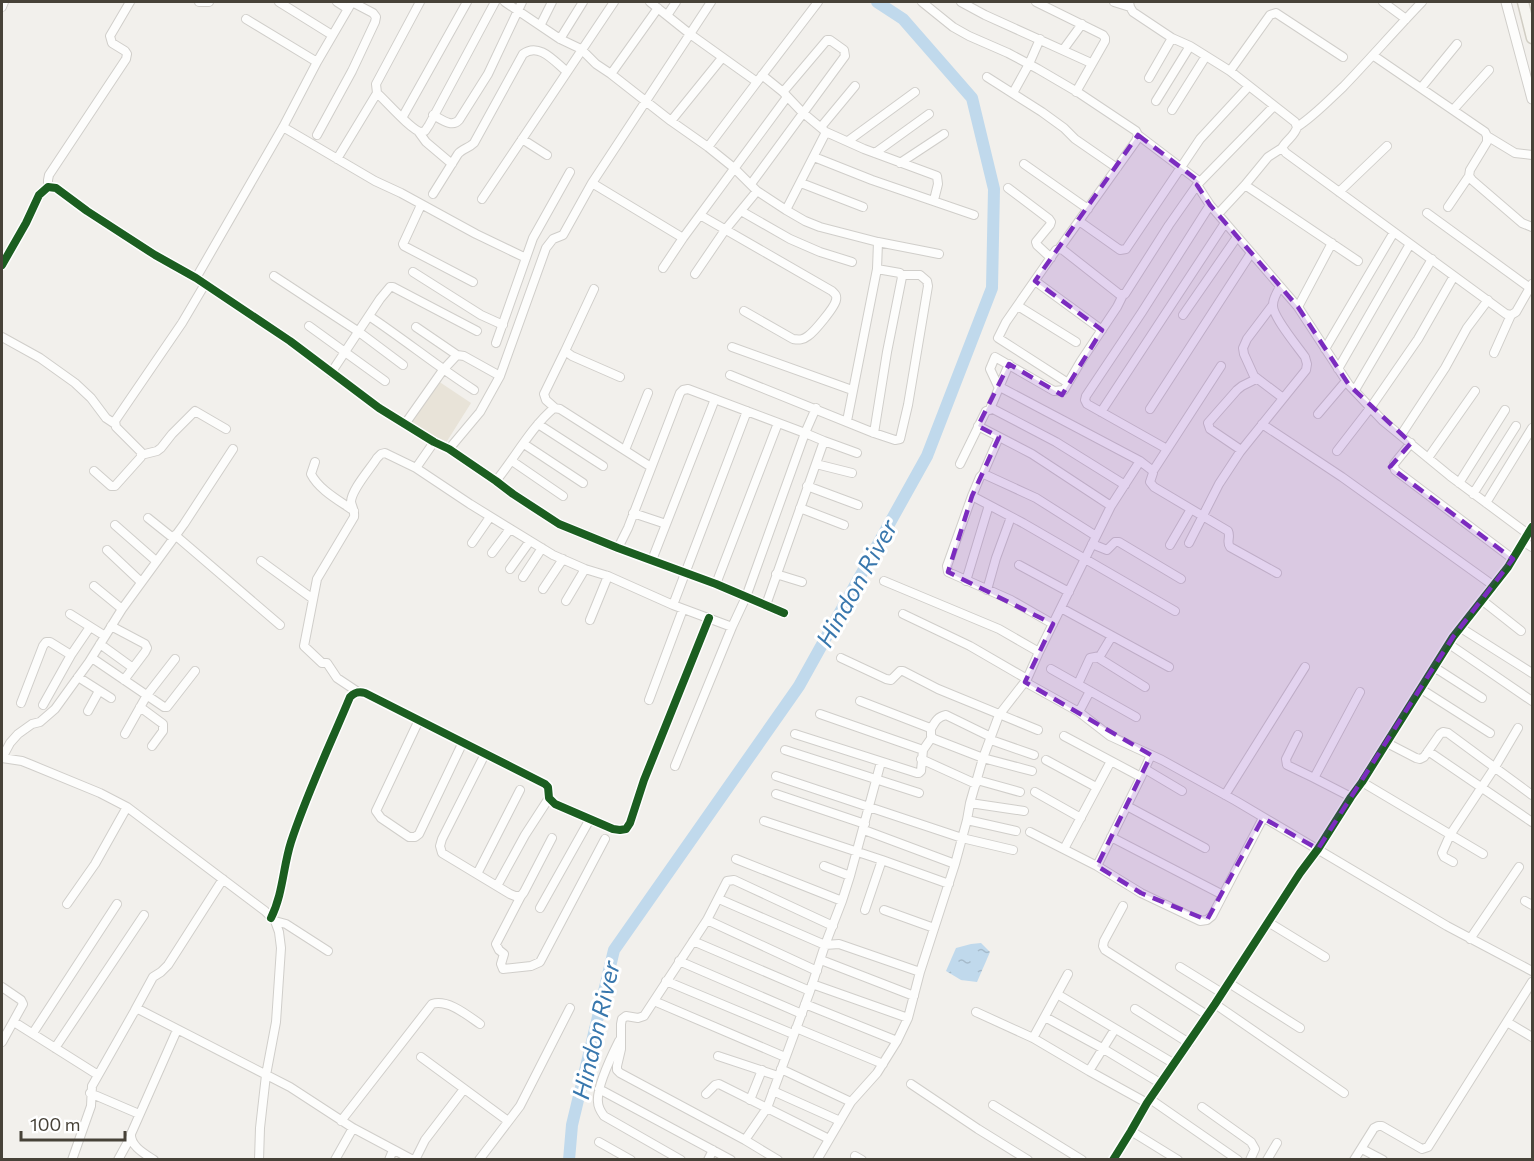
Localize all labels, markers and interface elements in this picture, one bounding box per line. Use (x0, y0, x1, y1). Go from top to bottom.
water label: Hindon River (809, 513, 904, 652)
water label: Hindon River (565, 957, 625, 1102)
scale bar (21, 1104, 124, 1142)
text: 100 m (30, 1113, 80, 1135)

